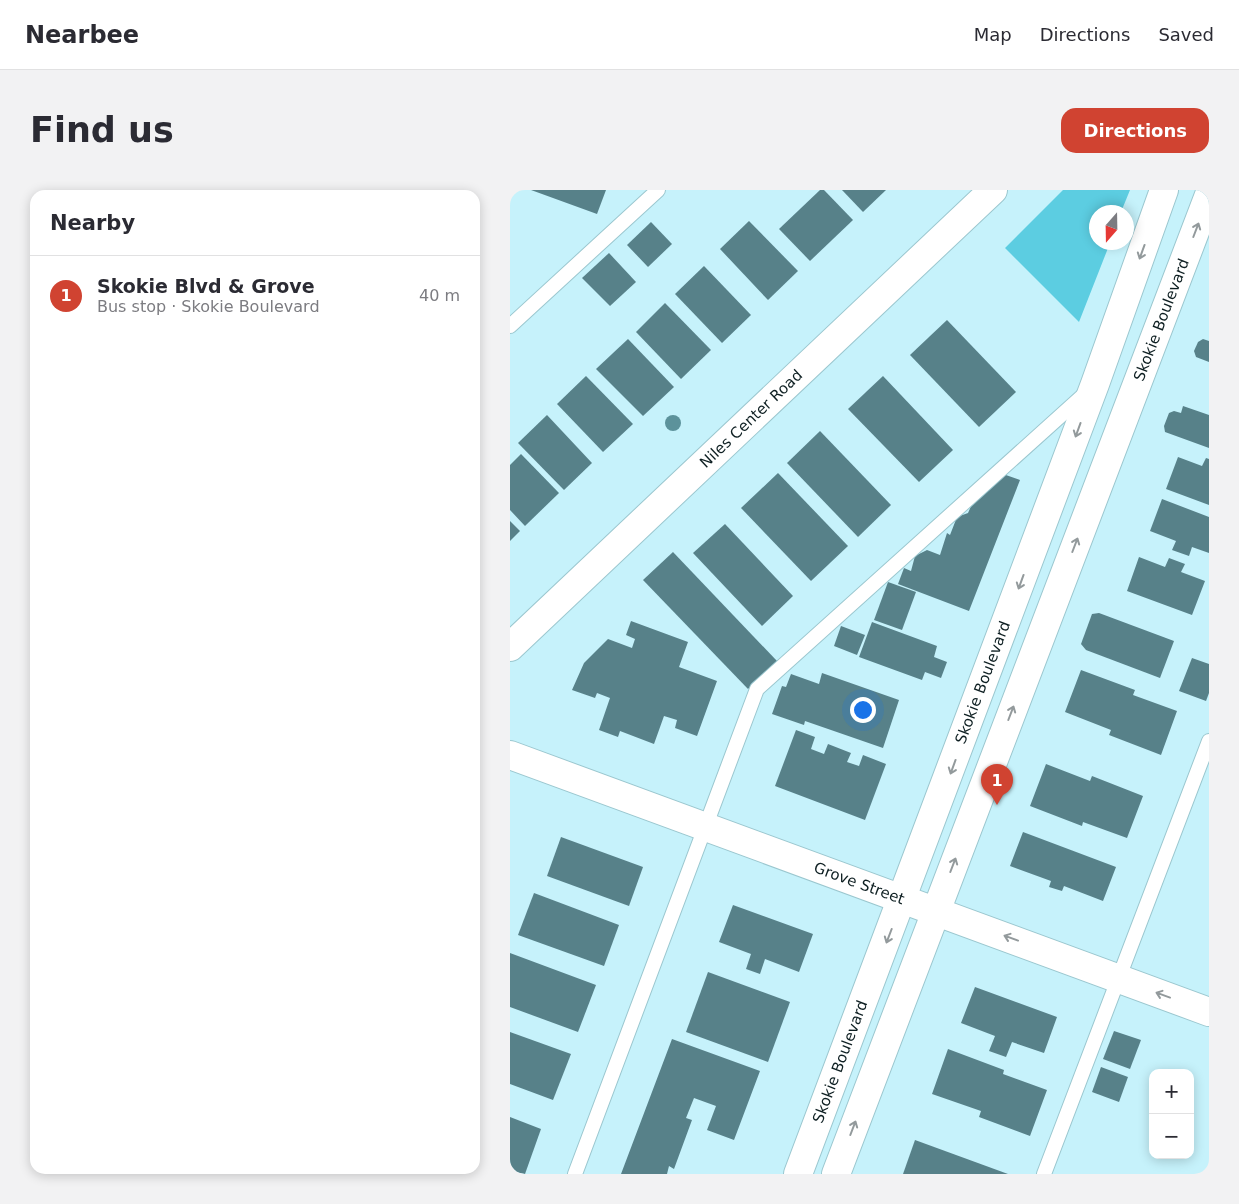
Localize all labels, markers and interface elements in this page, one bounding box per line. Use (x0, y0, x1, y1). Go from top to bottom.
text: Nearbee (25, 21, 139, 49)
text: Map (974, 24, 1012, 45)
text: Directions (1040, 24, 1130, 45)
text: Saved (1158, 24, 1214, 45)
button: Directions (1061, 108, 1209, 153)
text: Find us (30, 110, 174, 150)
north arrow (1089, 205, 1134, 250)
text: Nearby (50, 211, 135, 235)
one-way arrow (1192, 223, 1201, 238)
one-way arrow (1137, 244, 1146, 260)
street label: Skokie Boulevard (1130, 256, 1193, 384)
text: Skokie Blvd & Grove (97, 275, 315, 297)
text: 1 (60, 286, 72, 305)
text: 40 m (419, 286, 460, 305)
text: Bus stop · Skokie Boulevard (97, 297, 320, 316)
street label: Niles Center Road (696, 366, 806, 472)
one-way arrow (1073, 422, 1082, 437)
one-way arrow (1071, 538, 1080, 553)
one-way arrow (1016, 574, 1025, 589)
street label: Skokie Boulevard (952, 619, 1014, 746)
your location (850, 697, 876, 723)
one-way arrow (1007, 706, 1016, 721)
one-way arrow (947, 759, 957, 774)
pin: 1 (981, 764, 1013, 805)
street label: Grove Street (811, 858, 907, 908)
one-way arrow (949, 858, 958, 873)
one-way arrow (884, 928, 894, 943)
one-way arrow (1004, 933, 1019, 942)
one-way arrow (1156, 990, 1172, 999)
street label: Skokie Boulevard (809, 998, 871, 1126)
map controls (1149, 1069, 1194, 1159)
button: + (1149, 1069, 1194, 1114)
button: − (1149, 1114, 1194, 1159)
one-way arrow (849, 1121, 858, 1137)

